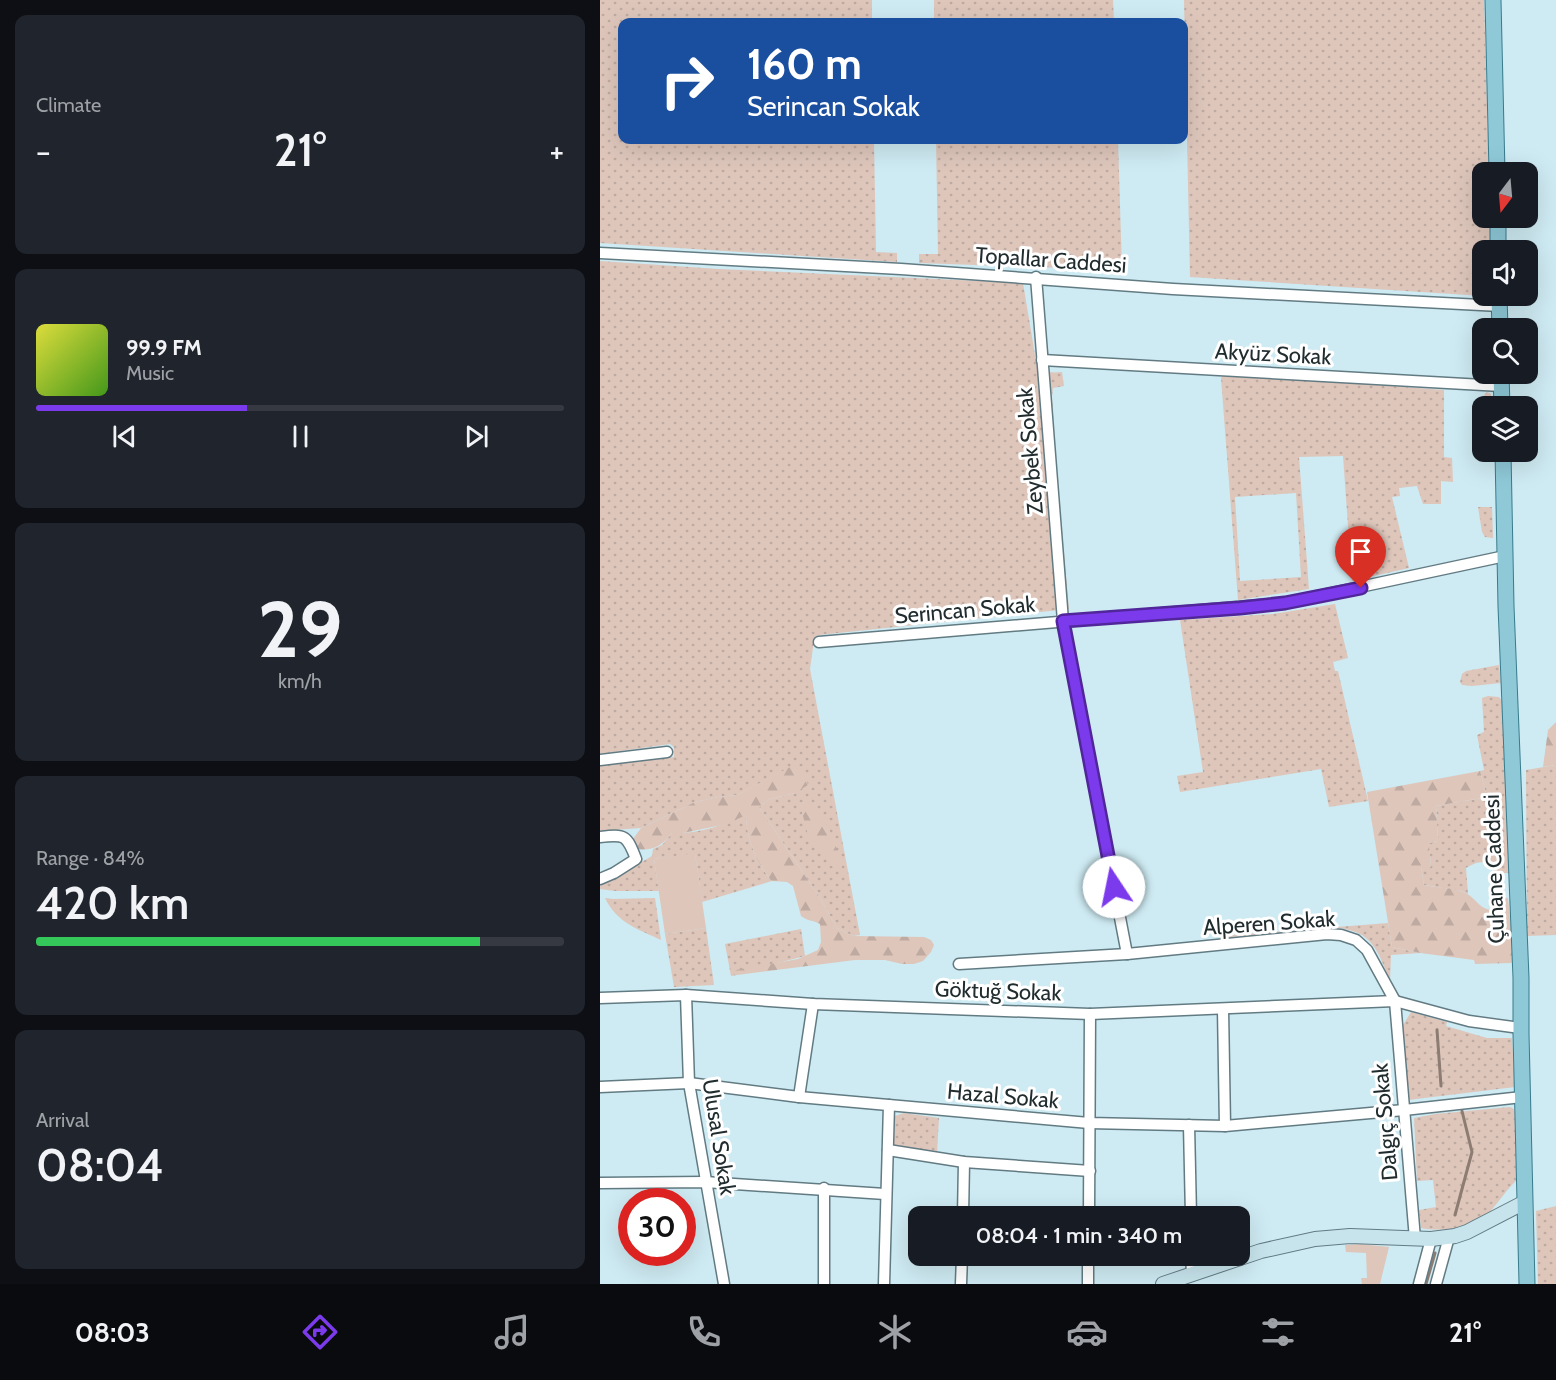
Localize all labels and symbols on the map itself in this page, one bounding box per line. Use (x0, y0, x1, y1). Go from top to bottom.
north arrow (1472, 162, 1538, 228)
street label: Topallar Caddesi (975, 241, 1127, 279)
street label: Akyüz Sokak (1214, 337, 1332, 371)
street label: Zeybek Sokak (1011, 386, 1049, 515)
pin (1335, 526, 1386, 588)
street label: Serincan Sokak (894, 590, 1037, 630)
street label: Çuhane Caddesi (1478, 794, 1510, 944)
position arrow (1082, 855, 1146, 919)
street label: Alperen Sokak (1202, 905, 1336, 941)
street label: Göktuğ Sokak (934, 975, 1062, 1007)
street label: Dalgıç Sokak (1366, 1062, 1404, 1182)
street label: Ulusal Sokak (696, 1077, 742, 1197)
street label: Hazal Sokak (946, 1078, 1060, 1114)
speed limit sign: 30 (618, 1188, 696, 1266)

